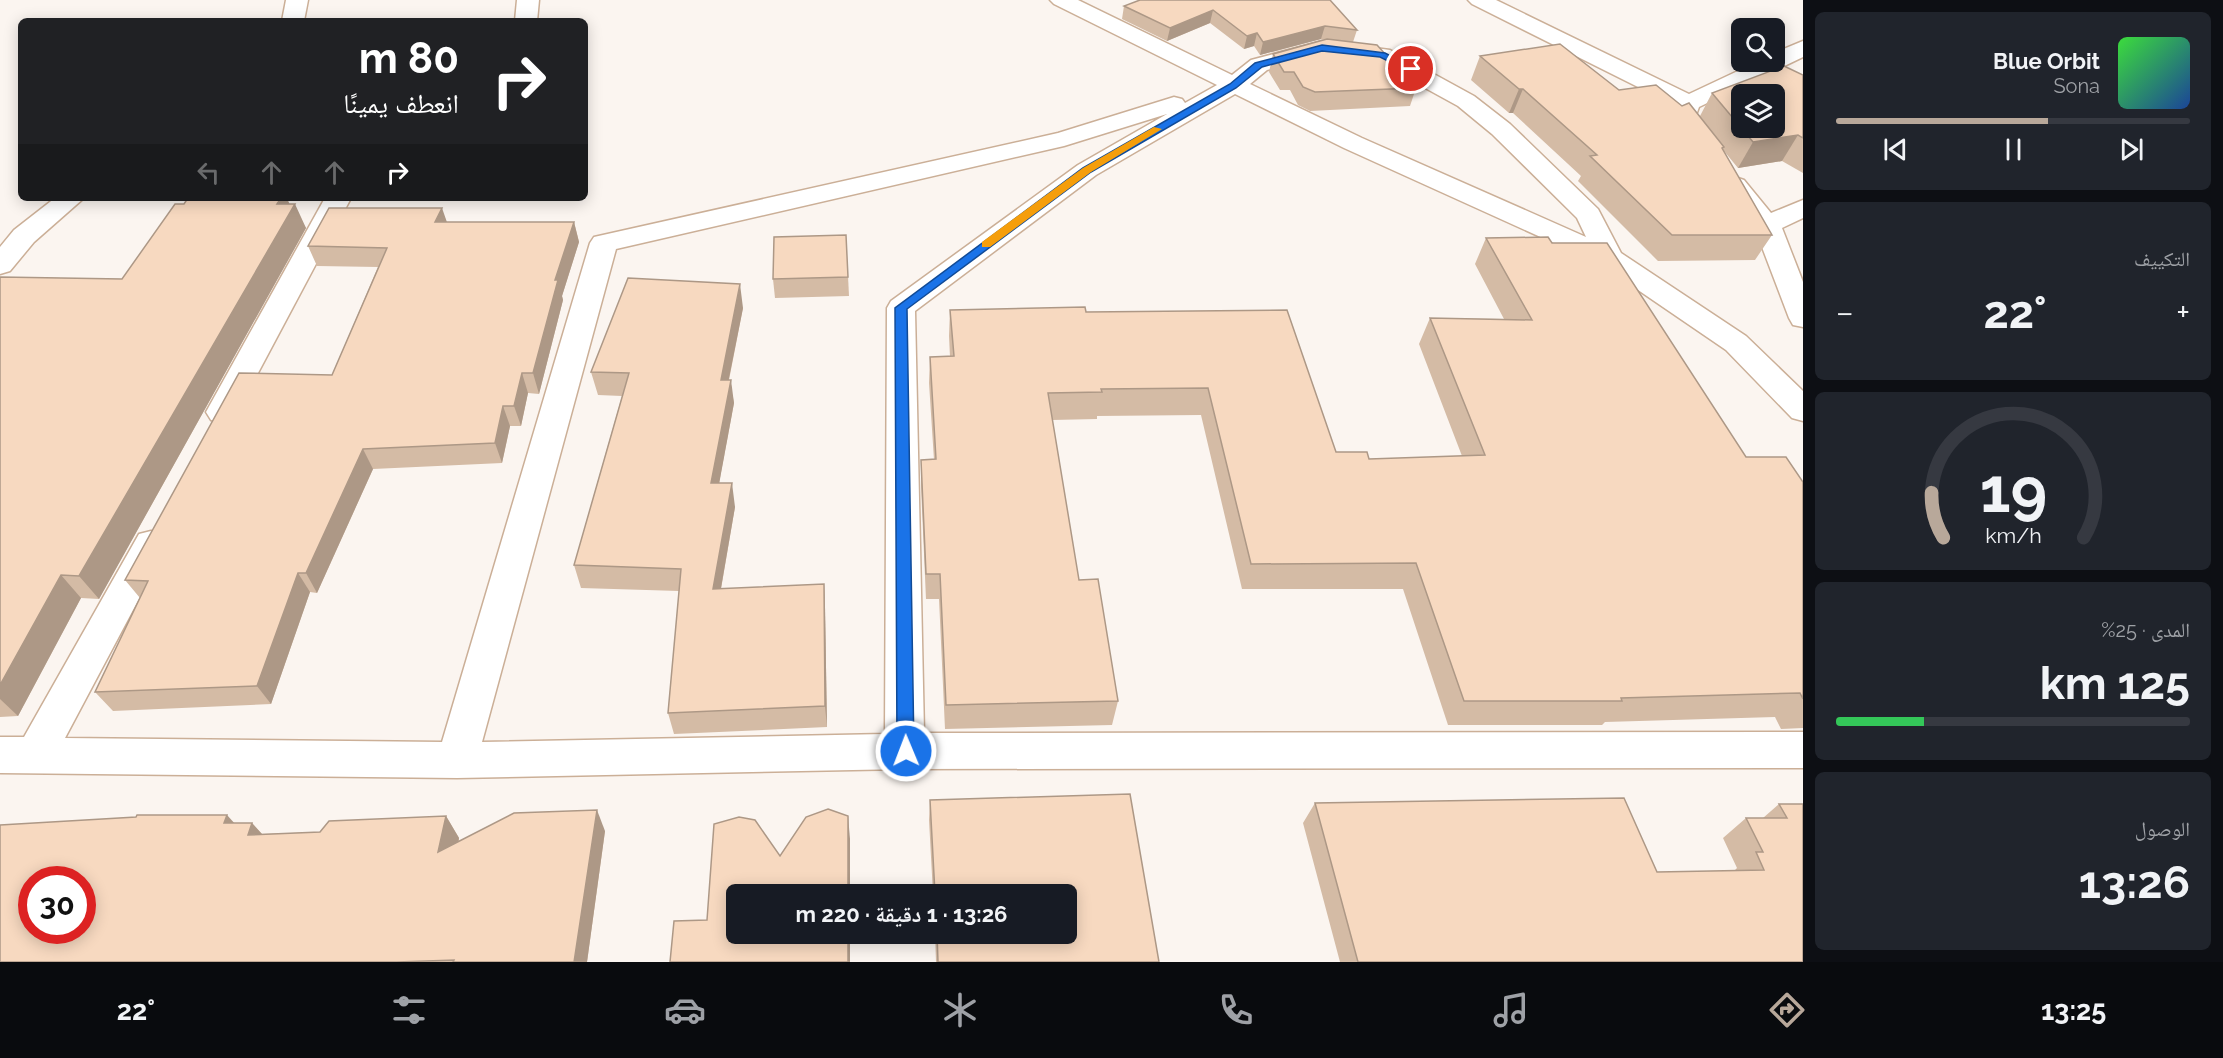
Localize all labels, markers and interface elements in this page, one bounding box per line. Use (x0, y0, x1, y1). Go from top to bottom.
map controls (1731, 18, 1785, 138)
button: search (1731, 18, 1785, 72)
text: 80 m (359, 34, 459, 83)
icon: right (480, 42, 558, 120)
pin (1385, 43, 1436, 94)
text: Blue Orbit (1993, 48, 2100, 74)
icon: arrive (1394, 52, 1427, 85)
text: Sona (2053, 74, 2100, 98)
button: layers (1731, 84, 1785, 138)
text: انعطف يمينًا (343, 88, 459, 119)
icon: previous (1879, 133, 1912, 166)
icon: pause (1997, 133, 2030, 166)
icon: next (2115, 133, 2148, 166)
icon: left (192, 156, 225, 189)
icon: ahead (255, 156, 288, 189)
icon: ahead (318, 156, 351, 189)
icon: right (381, 156, 414, 189)
text: التكييف (2134, 247, 2190, 271)
text: 22° (1983, 286, 2047, 339)
text: − (1836, 293, 1854, 332)
text: + (2176, 293, 2190, 332)
text: 19 (1979, 453, 2047, 527)
text: km/h (1985, 523, 2041, 548)
text: المدى · 25% (2101, 618, 2190, 642)
text: 125 km (2040, 657, 2190, 710)
position arrow (874, 719, 938, 783)
text: الوصول (2135, 817, 2190, 841)
text: 13:26 (2079, 856, 2190, 909)
speed limit sign: 30 (18, 866, 96, 944)
text: 13:26 · 1 دقيقة · 220 m (796, 901, 1007, 927)
icon: filters (388, 989, 430, 1031)
icon: car (664, 989, 706, 1031)
icon: climate (939, 989, 981, 1031)
icon: phone (1215, 989, 1257, 1031)
icon: music (1490, 989, 1532, 1031)
icon: directions (1766, 989, 1808, 1031)
text: 22° (117, 995, 155, 1026)
text: 13:25 (2041, 995, 2106, 1026)

